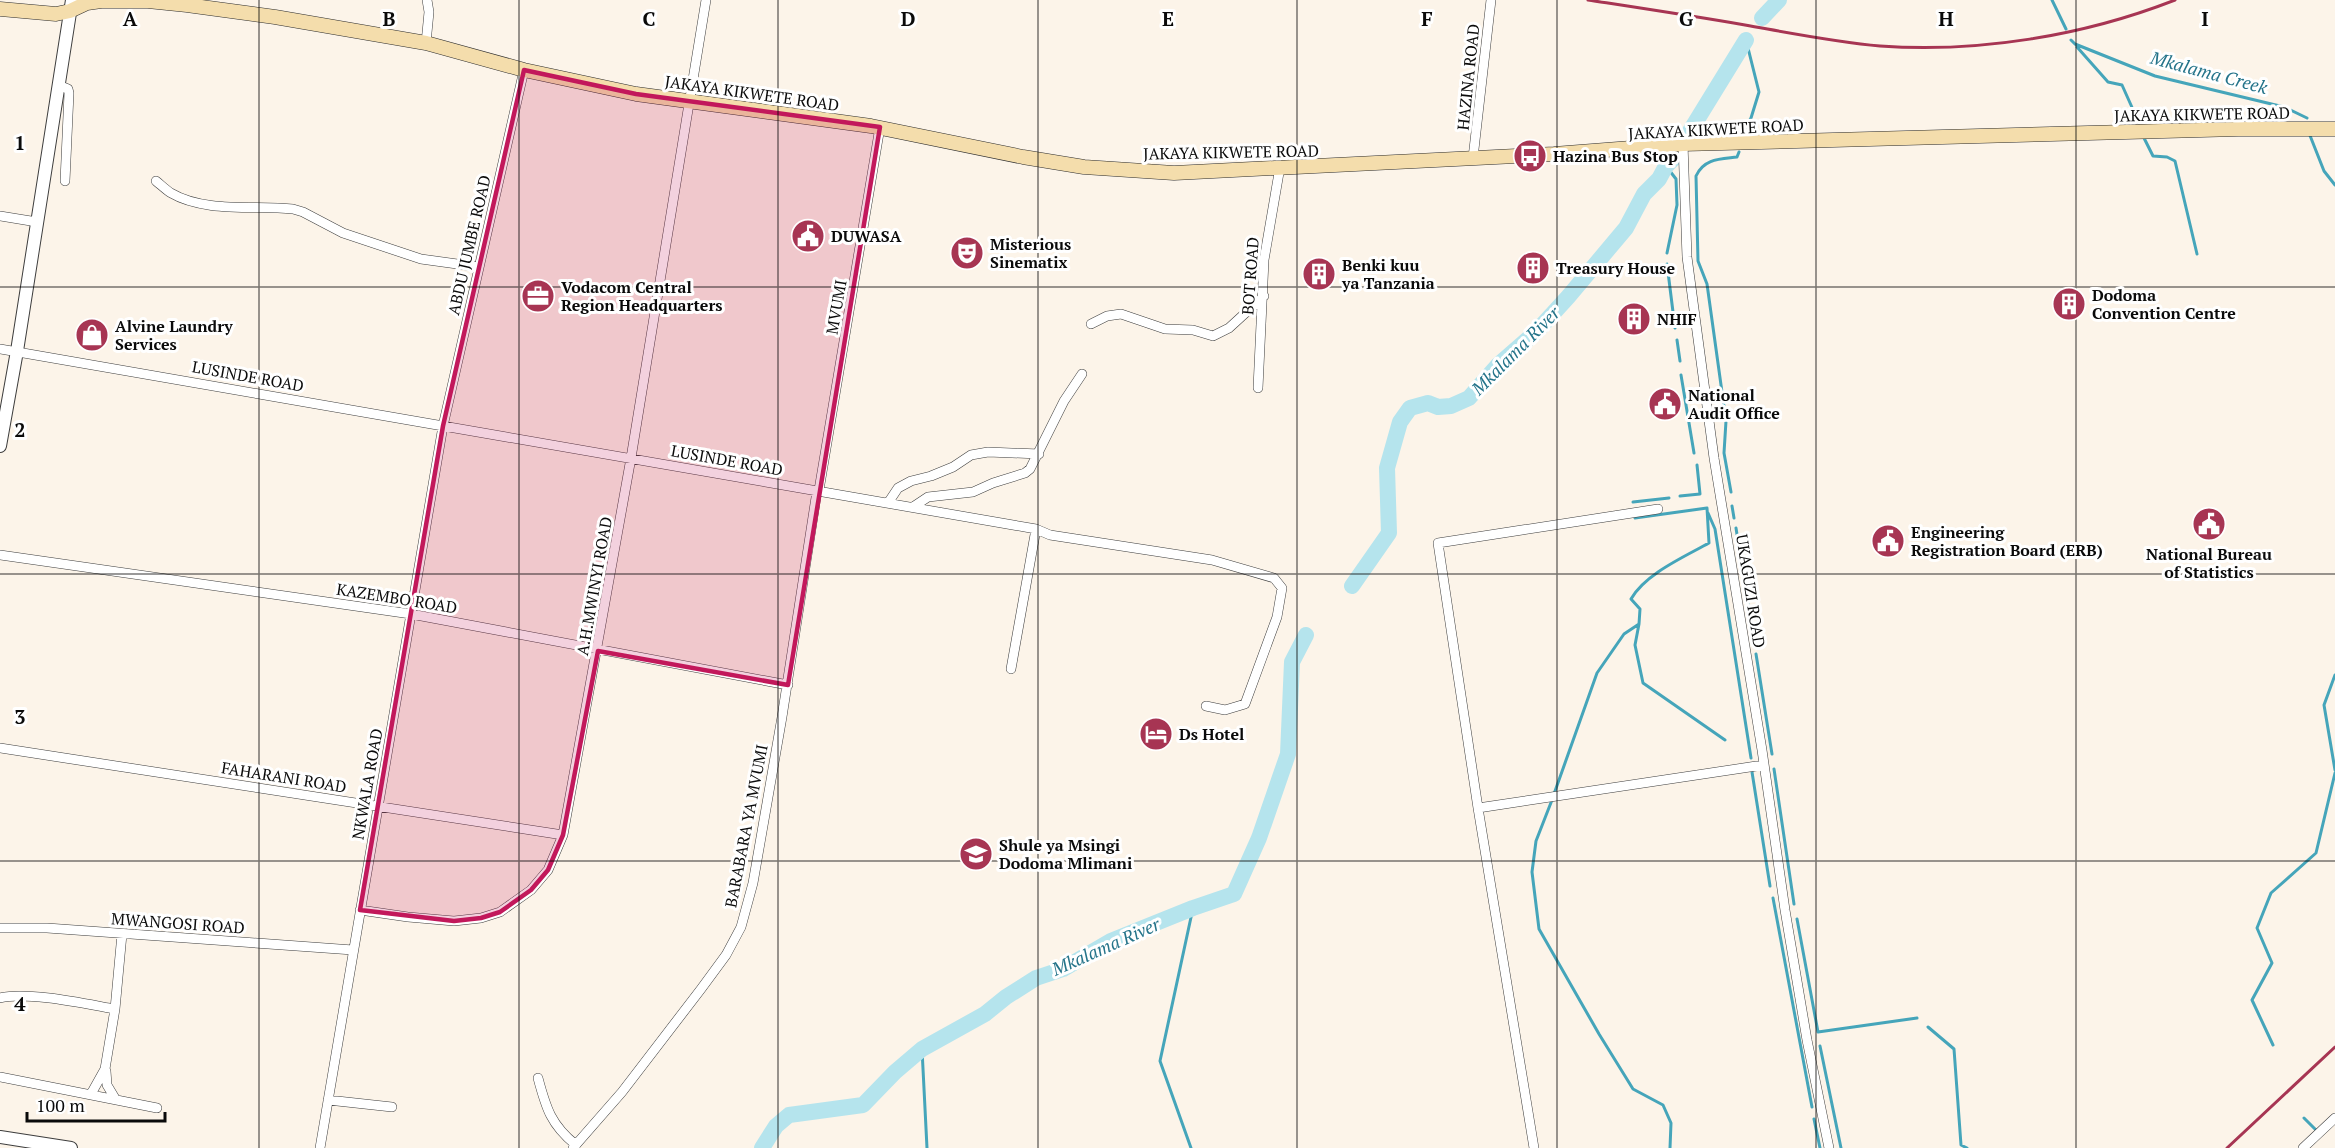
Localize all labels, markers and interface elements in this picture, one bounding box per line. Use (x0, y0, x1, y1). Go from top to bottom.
text: A (123, 5, 138, 32)
text: B (383, 5, 396, 32)
text: C (642, 5, 656, 32)
text: D (901, 5, 915, 32)
text: E (1162, 5, 1174, 32)
text: F (1421, 5, 1433, 32)
text: G (1679, 5, 1693, 32)
text: H (1938, 5, 1954, 32)
text: I (2201, 5, 2209, 32)
street label: HAZINA ROAD (1451, 23, 1485, 131)
water label: Mkalama Creek (2147, 45, 2271, 99)
street label: JAKAYA KIKWETE ROAD (663, 70, 841, 116)
street label: JAKAYA KIKWETE ROAD (2114, 101, 2290, 127)
street label: JAKAYA KIKWETE ROAD (1628, 113, 1804, 145)
text: 1 (14, 129, 26, 156)
bus stop icon: Hazina Bus Stop (1512, 138, 1548, 174)
street label: JAKAYA KIKWETE ROAD (1143, 139, 1319, 165)
place label: Hazina Bus Stop (1553, 145, 1678, 167)
street label: ABDU JUMBE ROAD (442, 173, 496, 317)
public building icon: DUWASA (790, 218, 826, 254)
place label: DUWASA (831, 225, 902, 247)
place label: Misterious Sinematix (990, 233, 1071, 273)
theatre icon: Misterious Sinematix (949, 235, 985, 271)
street label: BOT ROAD (1236, 236, 1264, 316)
building icon: Treasury House (1515, 250, 1551, 286)
place label: Benki kuu ya Tanzania (1341, 254, 1435, 294)
building icon: Benki kuu ya Tanzania (1301, 256, 1337, 292)
place label: Treasury House (1556, 257, 1676, 279)
place label: Vodacom Central Region Headquarters (561, 276, 723, 316)
office icon: Vodacom Central Region Headquarters (520, 278, 556, 314)
street label: MVUMI (820, 278, 852, 336)
place label: Dodoma Convention Centre (2092, 284, 2236, 324)
building icon: Dodoma Convention Centre (2051, 286, 2087, 322)
water label: Mkalama River (1465, 300, 1565, 400)
building icon: NHIF (1616, 301, 1652, 337)
place label: NHIF (1657, 308, 1697, 330)
place label: Alvine Laundry Services (115, 315, 233, 355)
shop icon: Alvine Laundry Services (74, 317, 110, 353)
street label: LUSINDE ROAD (190, 355, 306, 397)
place label: National Audit Office (1688, 384, 1780, 424)
public building icon: National Audit Office (1647, 386, 1683, 422)
text: 2 (14, 416, 26, 443)
street label: LUSINDE ROAD (669, 439, 785, 481)
public building icon: National Bureau of Statistics (2191, 506, 2227, 542)
street label: A.H.MWINYI ROAD (571, 515, 617, 657)
place label: Engineering Registration Board (ERB) (1911, 521, 2103, 561)
public building icon: Engineering Registration Board (ERB) (1870, 523, 1906, 559)
street label: UKAGUZI ROAD (1731, 533, 1771, 649)
place label: National Bureau of Statistics (2146, 543, 2272, 583)
street label: KAZEMBO ROAD (335, 578, 459, 618)
text: 3 (14, 703, 26, 730)
hotel icon: Ds Hotel (1138, 716, 1174, 752)
place label: Ds Hotel (1179, 723, 1244, 745)
street label: NKWALA ROAD (346, 727, 388, 841)
street label: BARABARA YA MVUMI (719, 743, 773, 909)
street label: FAHARANI ROAD (220, 756, 348, 798)
place label: Shule ya Msingi Dodoma Mlimani (999, 834, 1132, 874)
school or university icon: Shule ya Msingi Dodoma Mlimani (958, 836, 994, 872)
street label: MWANGOSI ROAD (110, 907, 246, 939)
water label: Mkalama River (1047, 911, 1164, 981)
text: 4 (14, 990, 26, 1017)
scale bar (27, 1085, 165, 1123)
text: 100 m (36, 1093, 85, 1117)

